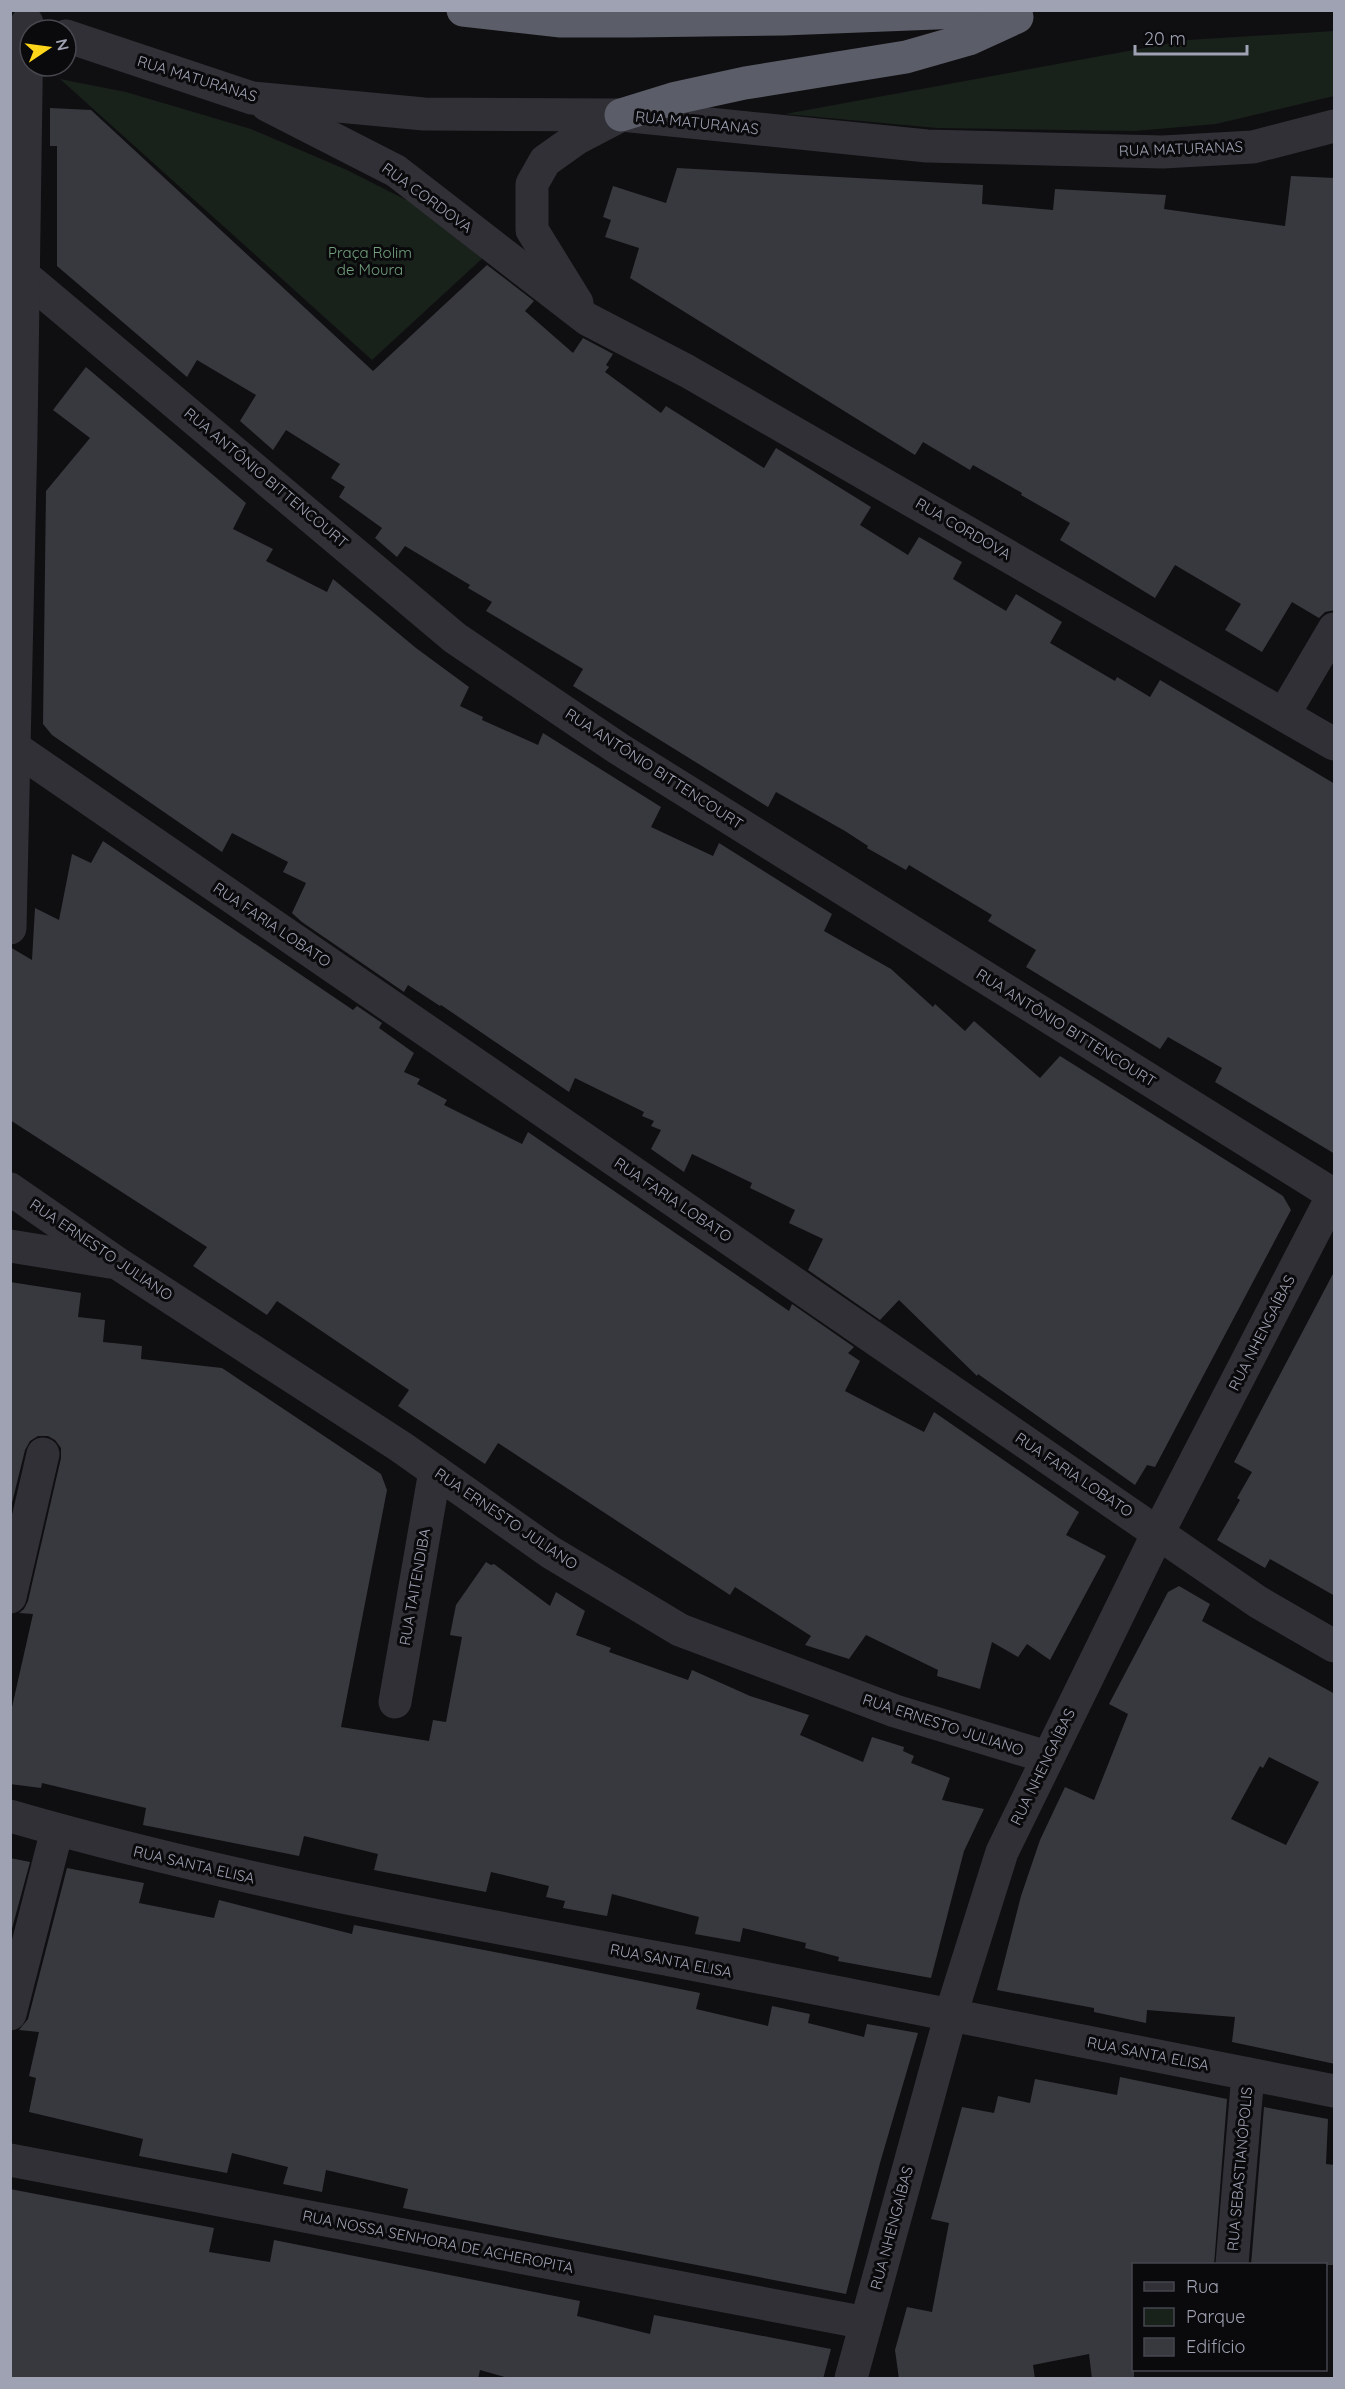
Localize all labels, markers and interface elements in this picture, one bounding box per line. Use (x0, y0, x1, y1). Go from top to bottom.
north arrow (18, 18, 78, 78)
scale bar (1135, 18, 1248, 56)
text: 20 m (1144, 27, 1186, 50)
text: N (52, 37, 74, 53)
street label: RUA MATURANAS (135, 51, 259, 106)
street label: RUA MATURANAS (634, 107, 760, 138)
street label: RUA MATURANAS (1119, 137, 1243, 160)
street label: RUA CORDOVA (378, 158, 476, 237)
park label: Praça Rolim de Moura (328, 243, 412, 279)
street label: RUA ANTÔNIO BITTENCOURT (180, 403, 352, 552)
street label: RUA CORDOVA (912, 494, 1015, 564)
street label: RUA ANTÔNIO BITTENCOURT (562, 704, 747, 833)
street label: RUA FARIA LOBATO (210, 878, 335, 971)
street label: RUA ANTÔNIO BITTENCOURT (973, 964, 1160, 1091)
street label: RUA FARIA LOBATO (611, 1153, 736, 1246)
street label: RUA ERNESTO JULIANO (26, 1195, 176, 1304)
street label: RUA NHENGAÍBAS (1224, 1272, 1299, 1394)
street label: RUA FARIA LOBATO (1012, 1428, 1137, 1521)
street label: RUA ERNESTO JULIANO (431, 1464, 581, 1573)
street label: RUA TAITENDIBA (395, 1527, 434, 1647)
street label: RUA ERNESTO JULIANO (860, 1689, 1026, 1760)
street label: RUA NHENGAÍBAS (1006, 1705, 1079, 1828)
street label: RUA SANTA ELISA (132, 1841, 257, 1888)
street label: RUA SANTA ELISA (608, 1939, 734, 1982)
street label: RUA SANTA ELISA (1085, 2032, 1211, 2075)
street label: RUA SEBASTIANÓPOLIS (1223, 2086, 1256, 2252)
street label: RUA NHENGAÍBAS (866, 2164, 917, 2292)
street label: RUA NOSSA SENHORA DE ACHEROPITA (301, 2206, 575, 2277)
legend (1132, 2263, 1327, 2371)
text: Rua (1186, 2275, 1219, 2298)
text: Parque (1186, 2305, 1245, 2328)
text: Edifício (1186, 2335, 1245, 2358)

